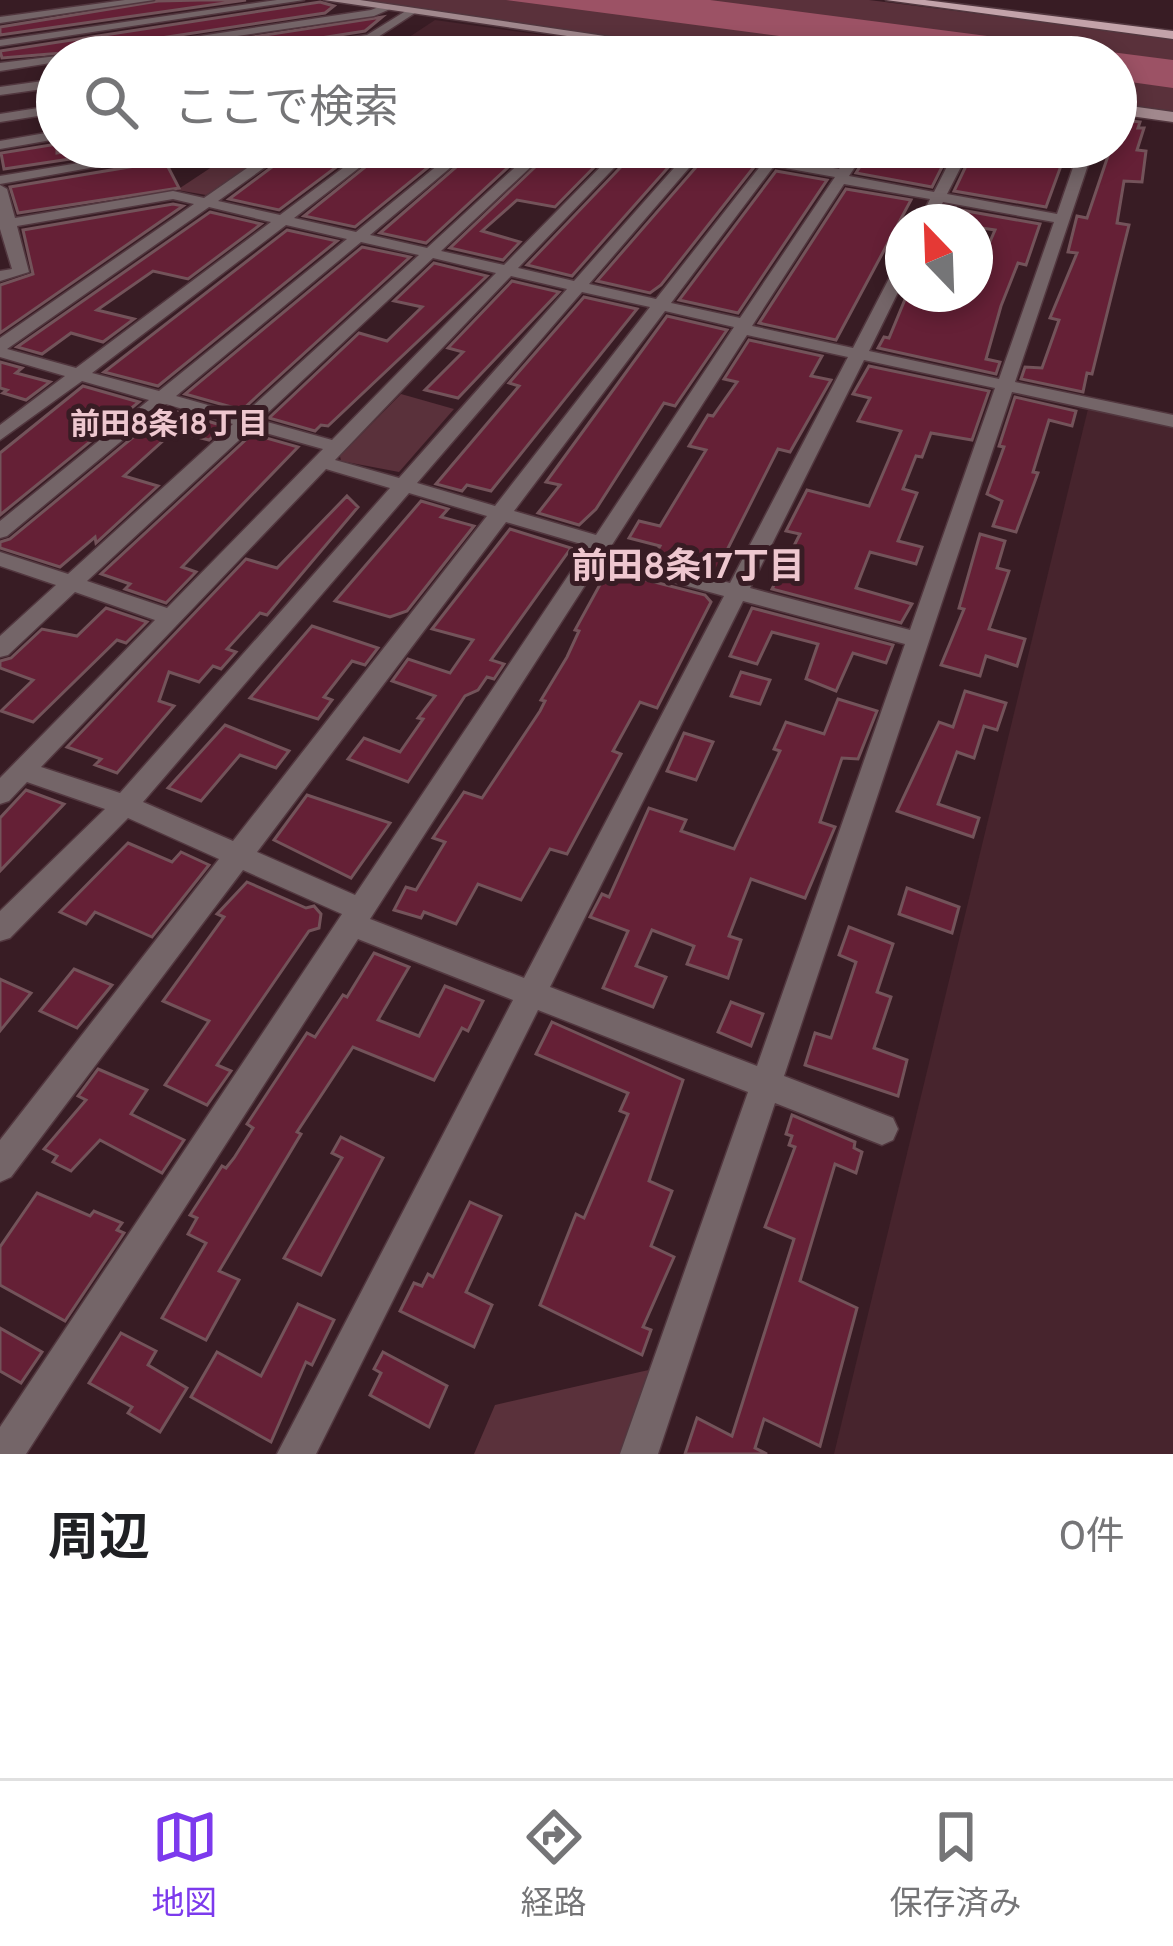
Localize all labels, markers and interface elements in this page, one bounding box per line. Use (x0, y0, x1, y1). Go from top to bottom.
search box (36, 36, 1137, 168)
icon: search (78, 69, 144, 135)
text: ここで検索 (174, 79, 399, 133)
north arrow (885, 204, 993, 312)
district label: 前田8条18丁目 (70, 405, 268, 442)
district label: 前田8条17丁目 (571, 543, 805, 587)
text: 周辺 (48, 1505, 150, 1567)
text: 0件 (1059, 1511, 1125, 1559)
tab: 地図 (152, 1804, 218, 1924)
tab: 経路 (521, 1804, 587, 1924)
tab: 保存済み (890, 1804, 1022, 1924)

